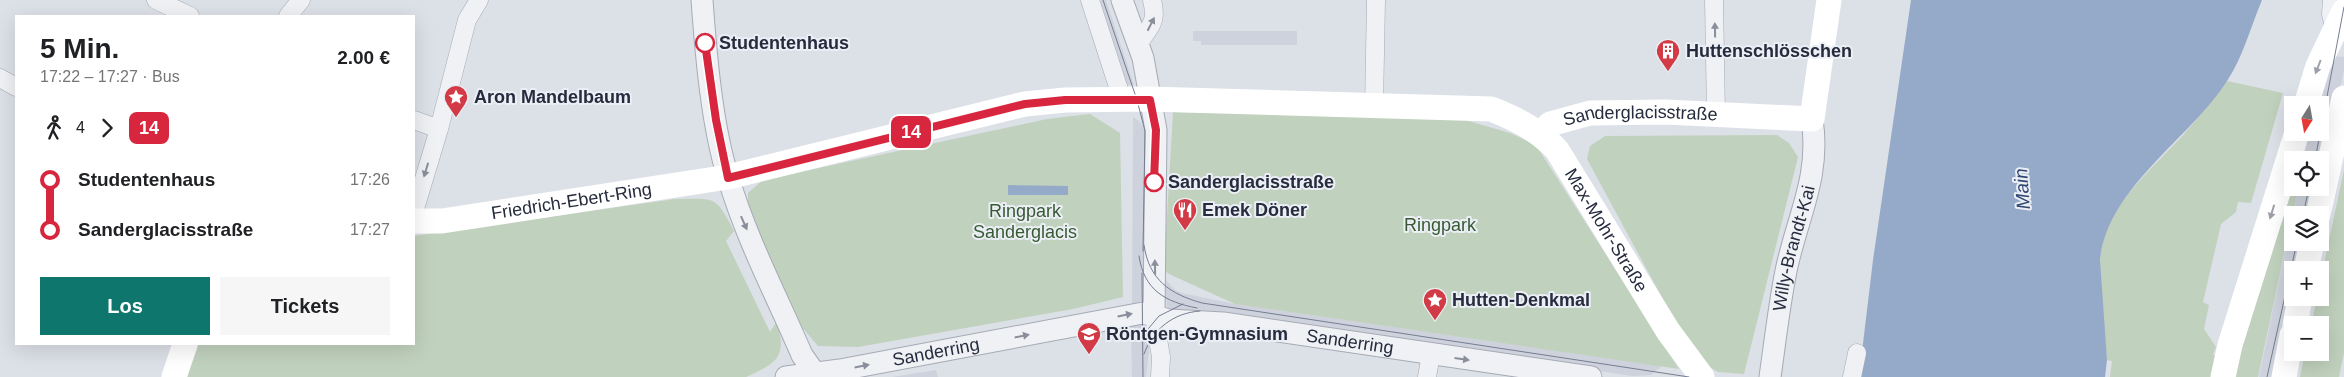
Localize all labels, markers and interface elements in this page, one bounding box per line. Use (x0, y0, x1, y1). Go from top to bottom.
one-way arrow (1147, 16, 1155, 31)
one-way arrow (1711, 22, 1719, 38)
text: 5 Min. (40, 33, 119, 64)
marker: Studentenhaus (695, 33, 715, 53)
place label: Studentenhaus (719, 33, 849, 53)
building icon: Huttenschlösschen (1655, 38, 1681, 72)
place label: Huttenschlösschen (1686, 41, 1852, 61)
text: 2.00 € (337, 47, 390, 68)
one-way arrow (2314, 60, 2322, 75)
text: 17:22 – 17:27 · Bus (40, 68, 180, 85)
place icon: Aron Mandelbaum (443, 84, 469, 118)
place label: Aron Mandelbaum (474, 87, 631, 107)
north arrow (2284, 96, 2329, 141)
map controls (2284, 96, 2329, 361)
street label: Sanderglacisstraße (1561, 102, 1718, 130)
icon: walk (40, 114, 68, 142)
icon: forward (93, 114, 121, 142)
line badge: 14 (888, 116, 934, 148)
text: 14 (139, 118, 159, 138)
text: 4 (76, 119, 85, 136)
text: 14 (901, 122, 921, 142)
button: locate (2284, 151, 2329, 196)
one-way arrow (422, 163, 429, 178)
street label: Max-Mohr-Straße (1561, 165, 1652, 296)
water label: Main (2010, 168, 2034, 210)
text: Studentenhaus (78, 169, 215, 190)
text: 17:26 (350, 171, 390, 188)
marker: Sanderglacisstraße (1144, 172, 1164, 192)
place label: Sanderglacisstraße (1168, 172, 1334, 192)
street label: Friedrich-Ebert-Ring (490, 179, 653, 223)
street label: Willy-Brandt-Kai (1769, 184, 1819, 313)
restaurant icon: Emek Döner (1172, 197, 1198, 231)
place label: Emek Döner (1202, 200, 1307, 220)
park label: Ringpark Sanderglacis (973, 201, 1077, 242)
one-way arrow (2267, 205, 2275, 220)
button: layers (2284, 206, 2329, 251)
park label: Ringpark (1404, 215, 1477, 235)
one-way arrow (740, 216, 748, 230)
text: Sanderglacisstraße (78, 219, 253, 240)
text: 17:27 (350, 221, 390, 238)
one-way arrow (1151, 259, 1159, 275)
button: + (2284, 261, 2329, 306)
button: Los (40, 277, 210, 335)
button: Tickets (220, 277, 390, 335)
place icon: Hutten-Denkmal (1422, 287, 1448, 321)
place label: Hutten-Denkmal (1452, 290, 1590, 310)
one-way arrow (1118, 311, 1134, 319)
button: − (2284, 316, 2329, 361)
school or university icon: Röntgen-Gymnasium (1076, 321, 1102, 355)
place label: Röntgen-Gymnasium (1106, 324, 1288, 344)
street label: Sanderring (1305, 325, 1395, 358)
one-way arrow (1015, 332, 1031, 340)
street label: Sanderring (891, 334, 981, 370)
one-way arrow (1454, 355, 1470, 363)
one-way arrow (855, 362, 870, 370)

